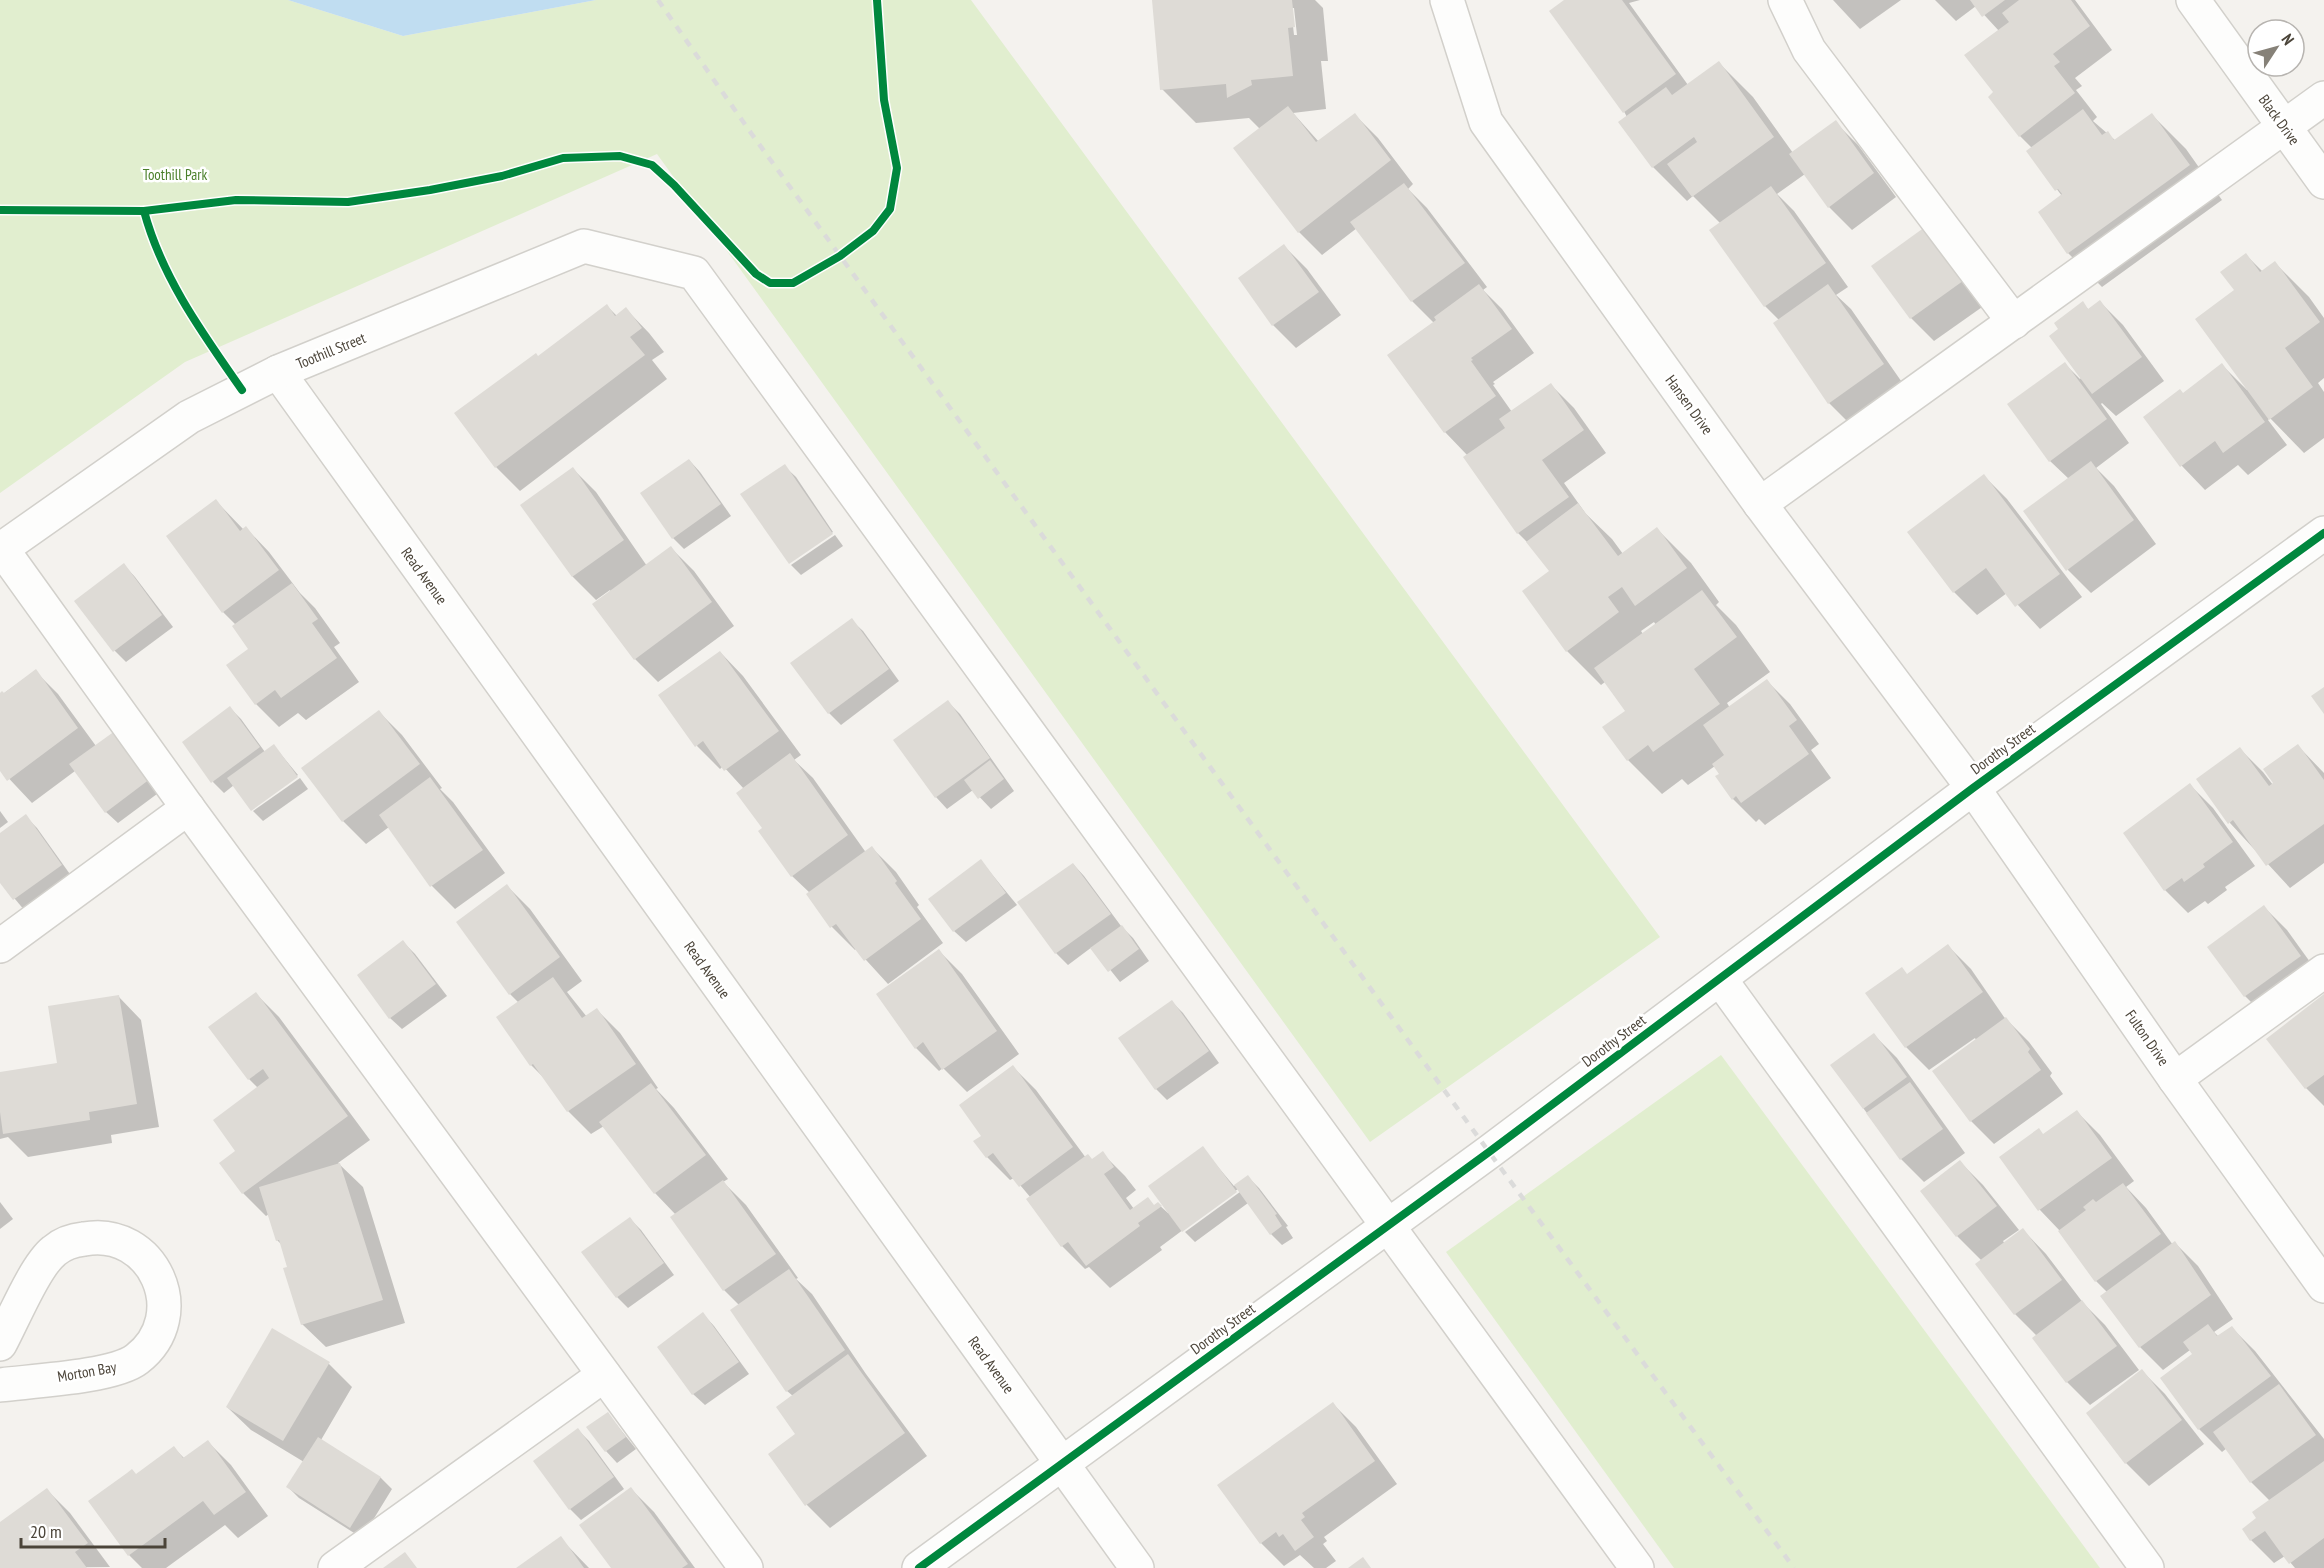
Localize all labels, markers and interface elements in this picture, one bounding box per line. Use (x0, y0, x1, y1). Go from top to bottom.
north arrow (2246, 18, 2306, 78)
text: N (2278, 30, 2299, 49)
street label: Black Drive (2255, 91, 2304, 149)
park label: Toothill Park (143, 165, 207, 184)
street label: Toothill Street (293, 328, 368, 373)
street label: Hansen Drive (1661, 371, 1717, 438)
street label: Read Avenue (397, 543, 451, 608)
street label: Dorothy Street (1967, 719, 2039, 778)
street label: Read Avenue (680, 937, 734, 1002)
street label: Fulton Drive (2121, 1006, 2173, 1069)
street label: Dorothy Street (1578, 1010, 1649, 1071)
street label: Dorothy Street (1187, 1299, 1259, 1358)
street label: Read Avenue (964, 1332, 1018, 1397)
street label: Morton Bay (56, 1357, 118, 1386)
scale bar (21, 1511, 165, 1549)
text: 20 m (30, 1520, 62, 1543)

